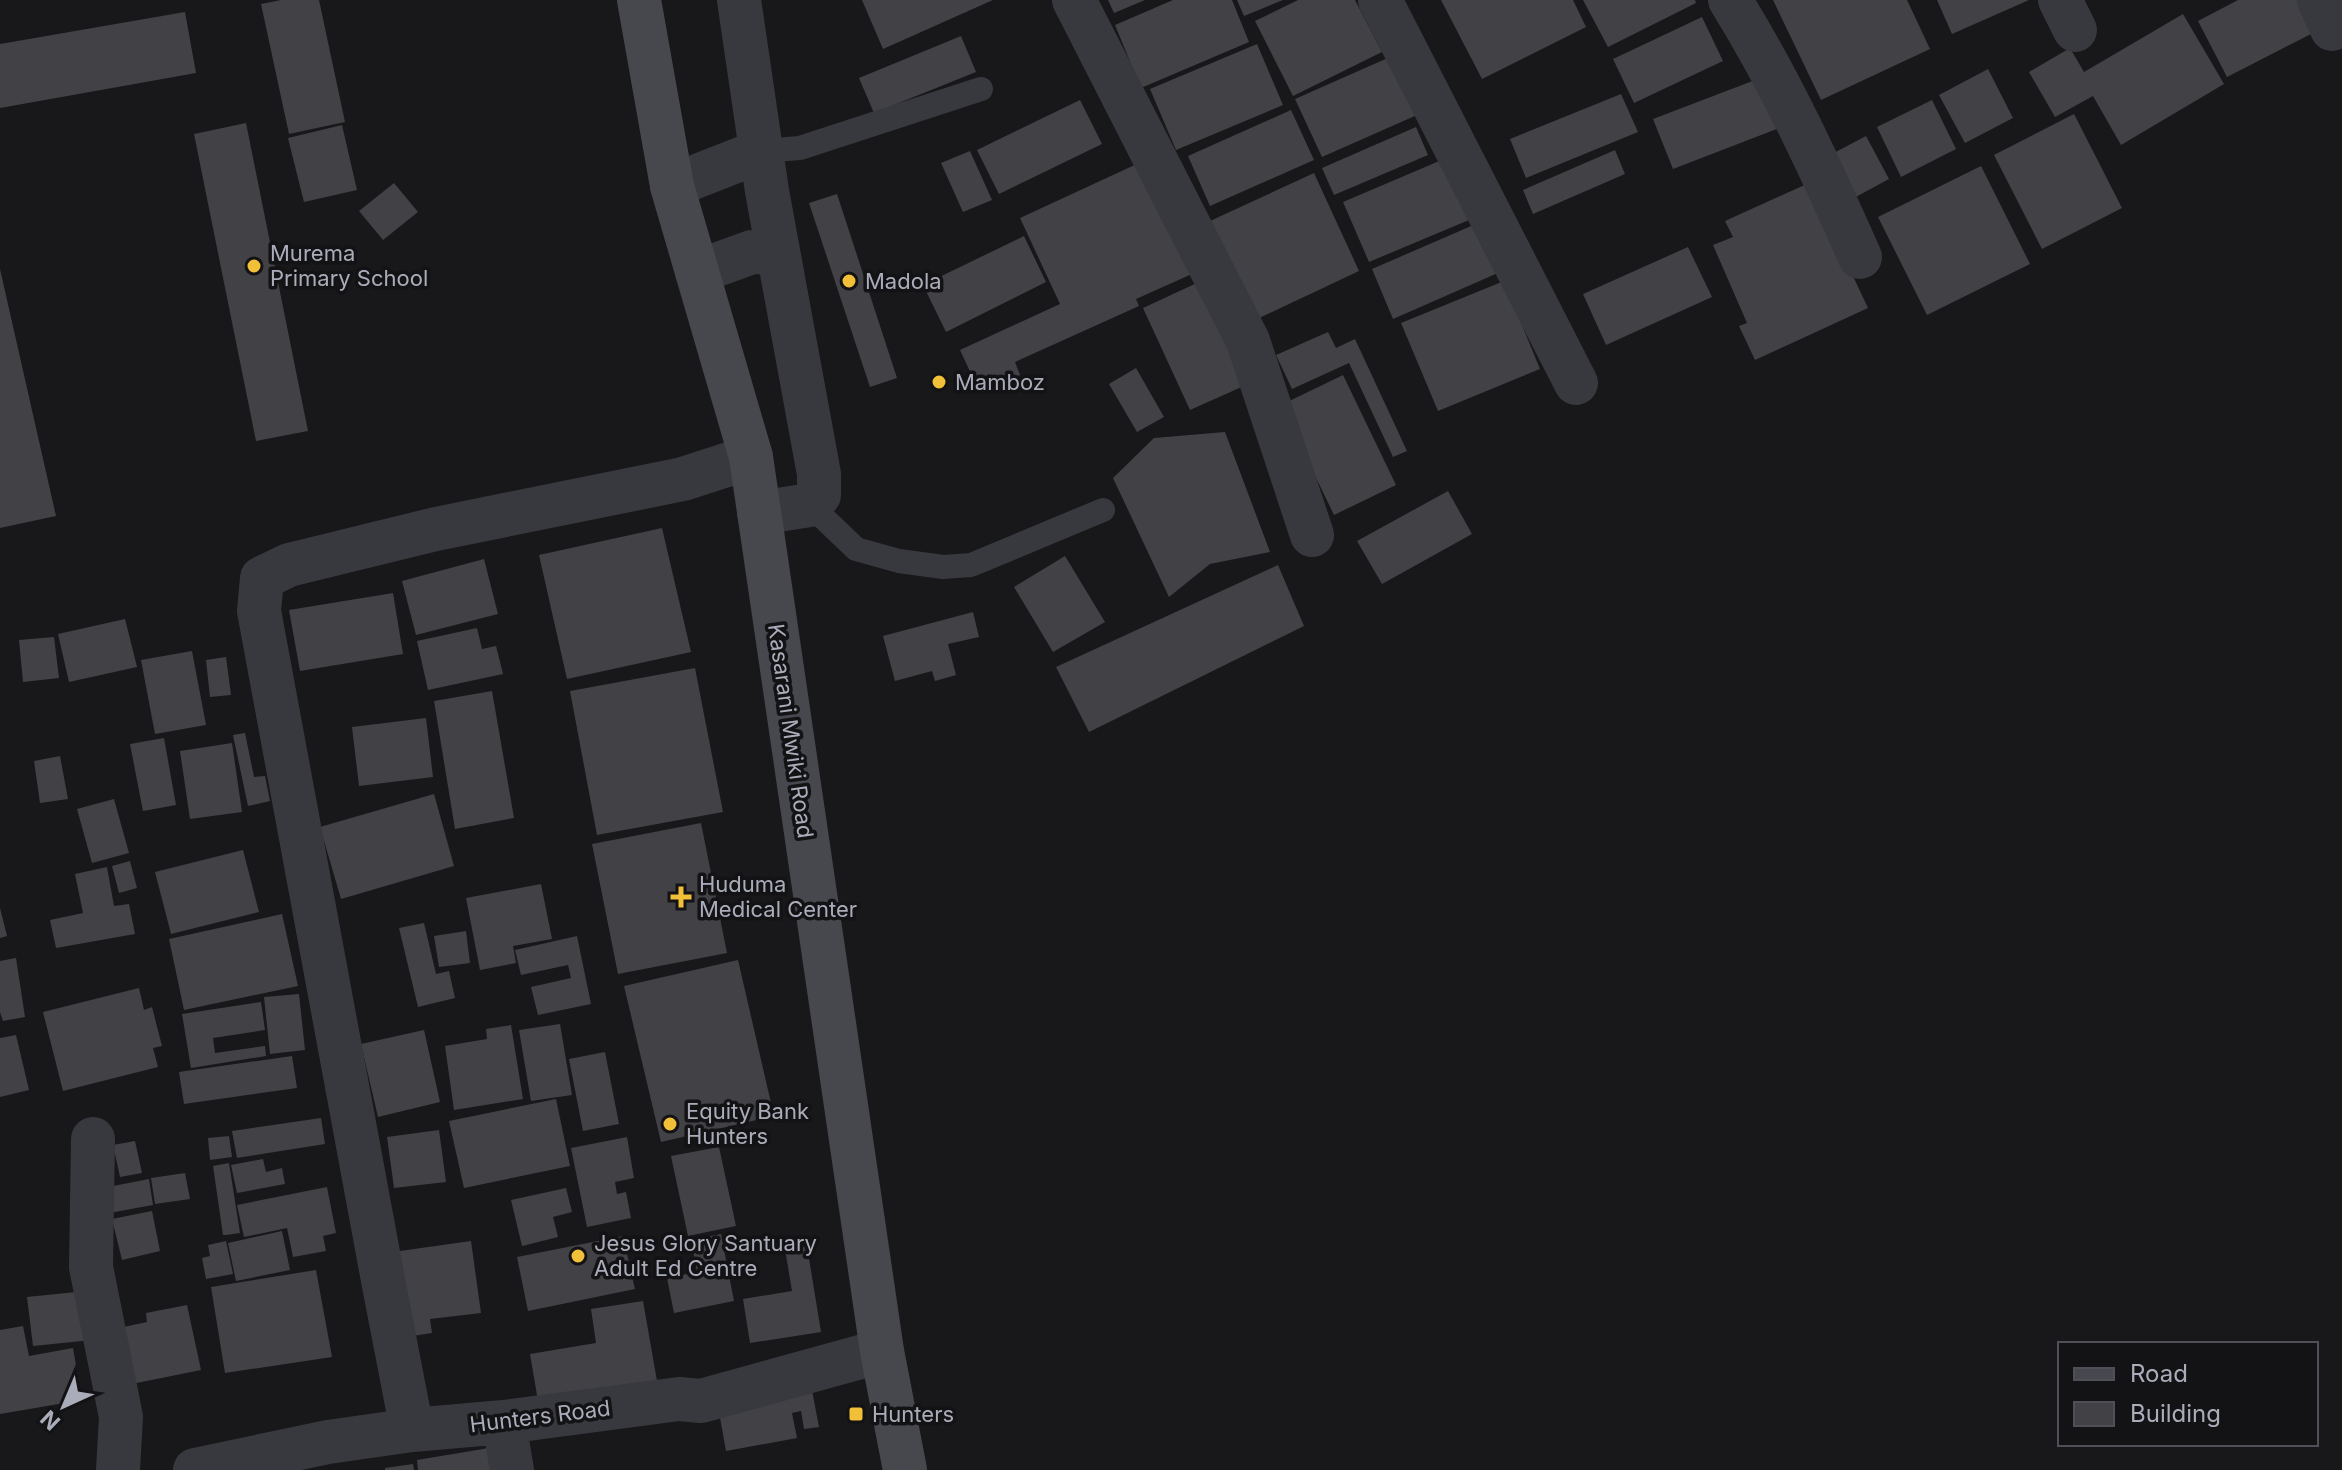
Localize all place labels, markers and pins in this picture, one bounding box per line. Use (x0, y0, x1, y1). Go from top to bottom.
place label: Murema Primary School (270, 240, 428, 291)
marker: Murema Primary School (245, 257, 263, 275)
place label: Madola (865, 268, 942, 294)
marker: Madola (840, 272, 858, 290)
place label: Mamboz (955, 369, 1045, 395)
marker: Mamboz (930, 373, 948, 391)
place label: Huduma Medical Center (699, 871, 857, 922)
marker: Huduma Medical Center (670, 886, 692, 908)
place label: Equity Bank Hunters (686, 1098, 809, 1149)
marker: Equity Bank Hunters (661, 1115, 679, 1133)
place label: Jesus Glory Santuary Adult Ed Centre (594, 1230, 817, 1281)
marker: Jesus Glory Santuary Adult Ed Centre (569, 1247, 587, 1265)
place label: Hunters (872, 1401, 954, 1427)
marker: Hunters (847, 1405, 865, 1423)

